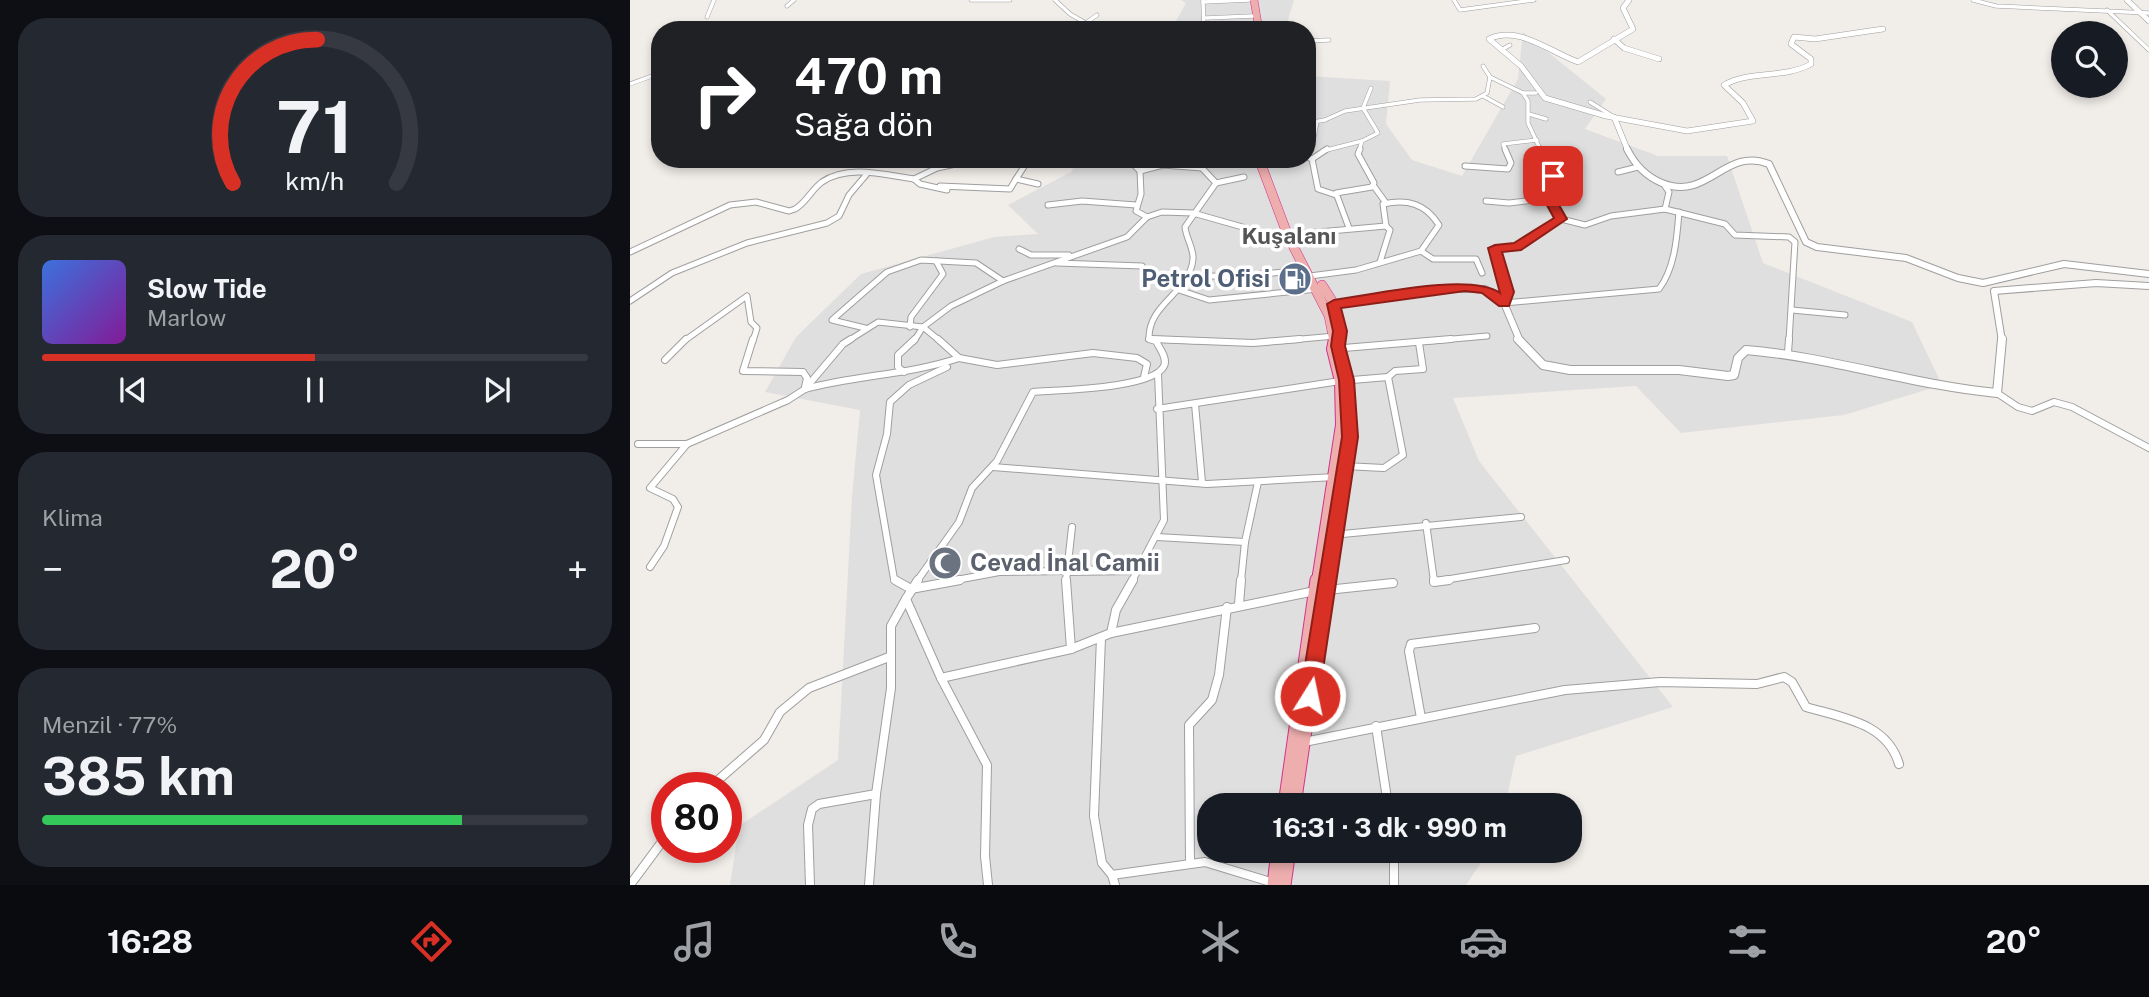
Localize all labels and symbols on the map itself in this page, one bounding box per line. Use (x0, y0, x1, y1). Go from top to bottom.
pin (1523, 146, 1583, 206)
district label: Kuşalanı (1242, 222, 1336, 249)
fuel station icon: Petrol Ofisi (1276, 260, 1314, 298)
place label: Petrol Ofisi (1141, 264, 1270, 292)
mosque icon: Cevad İnal Camii (926, 544, 964, 582)
place label: Cevad İnal Camii (970, 548, 1160, 576)
position arrow (1273, 659, 1347, 733)
speed limit sign: 80 (651, 772, 742, 863)

